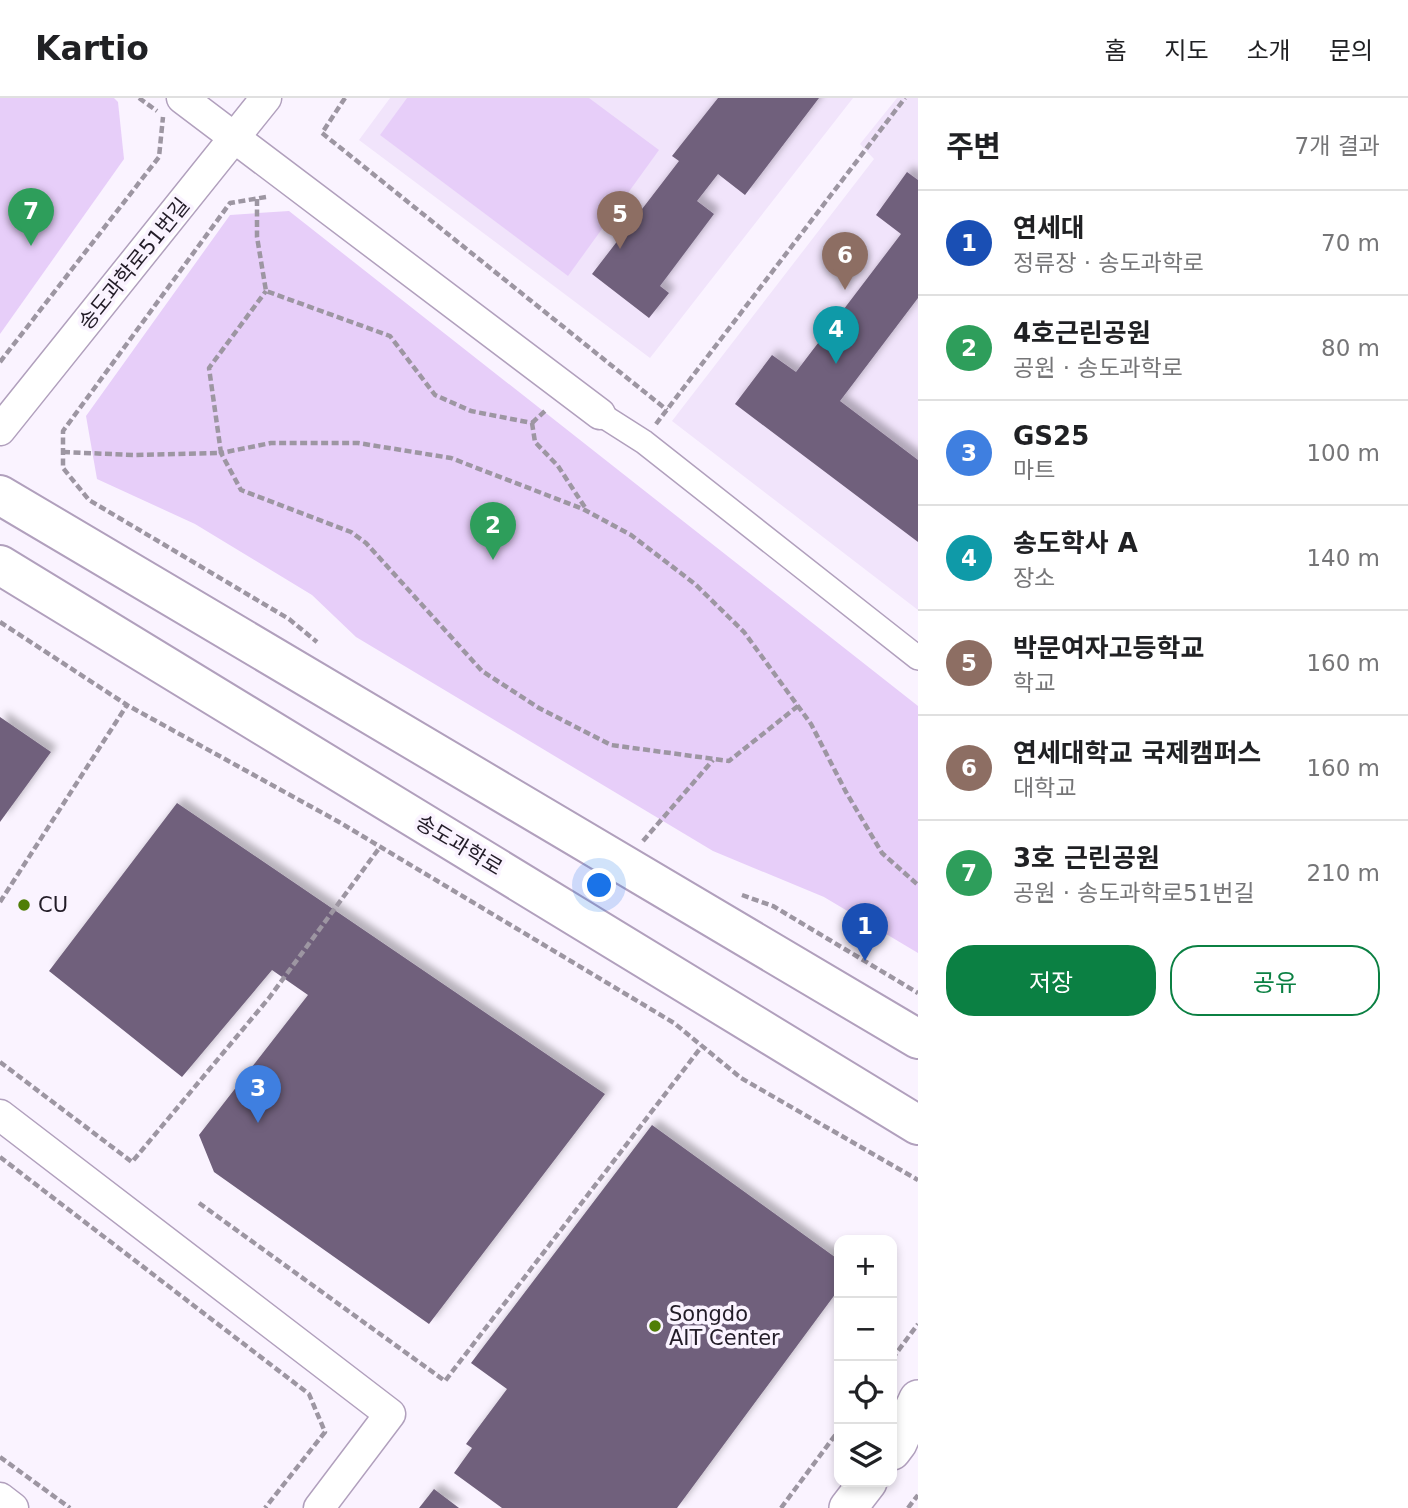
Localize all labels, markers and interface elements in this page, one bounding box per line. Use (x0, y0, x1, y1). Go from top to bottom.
text: Kartio (35, 29, 149, 68)
text: 홈 (1104, 37, 1126, 65)
text: 지도 (1164, 37, 1209, 65)
text: 소개 (1247, 37, 1291, 65)
text: 문의 (1329, 37, 1373, 65)
text: 주변 (946, 129, 1001, 164)
text: 7개 결과 (1295, 133, 1380, 159)
pin: 7 (8, 188, 54, 246)
pin: 5 (597, 191, 643, 249)
street label: 송도과학로51번길 (74, 194, 194, 334)
text: 연세대 (1013, 213, 1085, 243)
text: 1 (961, 230, 977, 256)
text: 70 m (1321, 230, 1380, 256)
pin: 6 (822, 232, 868, 290)
text: 정류장 · 송도과학로 (1013, 250, 1204, 276)
pin: 4 (813, 306, 859, 364)
text: 4호근린공원 (1013, 318, 1151, 348)
text: 2 (961, 335, 977, 361)
text: 80 m (1321, 335, 1380, 361)
text: 공원 · 송도과학로 (1013, 355, 1183, 381)
text: GS25 (1013, 421, 1089, 451)
text: 3 (961, 440, 977, 466)
text: 100 m (1306, 440, 1380, 466)
text: 마트 (1013, 457, 1055, 483)
pin: 2 (470, 502, 516, 560)
text: 송도학사 A (1013, 528, 1138, 558)
text: 4 (961, 545, 977, 571)
text: 140 m (1306, 545, 1380, 571)
text: 장소 (1013, 565, 1055, 591)
text: 박문여자고등학교 (1013, 633, 1204, 663)
text: 5 (961, 650, 977, 676)
text: 160 m (1306, 650, 1380, 676)
text: 학교 (1013, 670, 1055, 696)
text: 연세대학교 국제캠퍼스 (1013, 738, 1261, 768)
text: 6 (961, 755, 977, 781)
text: 160 m (1306, 755, 1380, 781)
text: 대학교 (1013, 775, 1076, 801)
street label: 송도과학로 (411, 810, 507, 880)
text: 3호 근린공원 (1013, 843, 1160, 873)
text: 7 (961, 860, 977, 886)
text: 210 m (1306, 860, 1380, 886)
your location (582, 868, 616, 902)
text: 공원 · 송도과학로51번길 (1013, 880, 1255, 906)
place label: CU (38, 893, 68, 917)
marker: CU (16, 897, 32, 913)
pin: 1 (842, 903, 888, 961)
button: 저장 (946, 945, 1156, 1016)
button: 공유 (1170, 945, 1380, 1016)
pin: 3 (235, 1065, 281, 1123)
map controls (834, 1235, 897, 1487)
button: + (834, 1235, 897, 1298)
button: − (834, 1298, 897, 1361)
place label: Songdo AIT Center (669, 1302, 780, 1350)
marker: Songdo AIT Center (647, 1318, 663, 1334)
button: locate (834, 1361, 897, 1424)
button: layers (834, 1424, 897, 1487)

